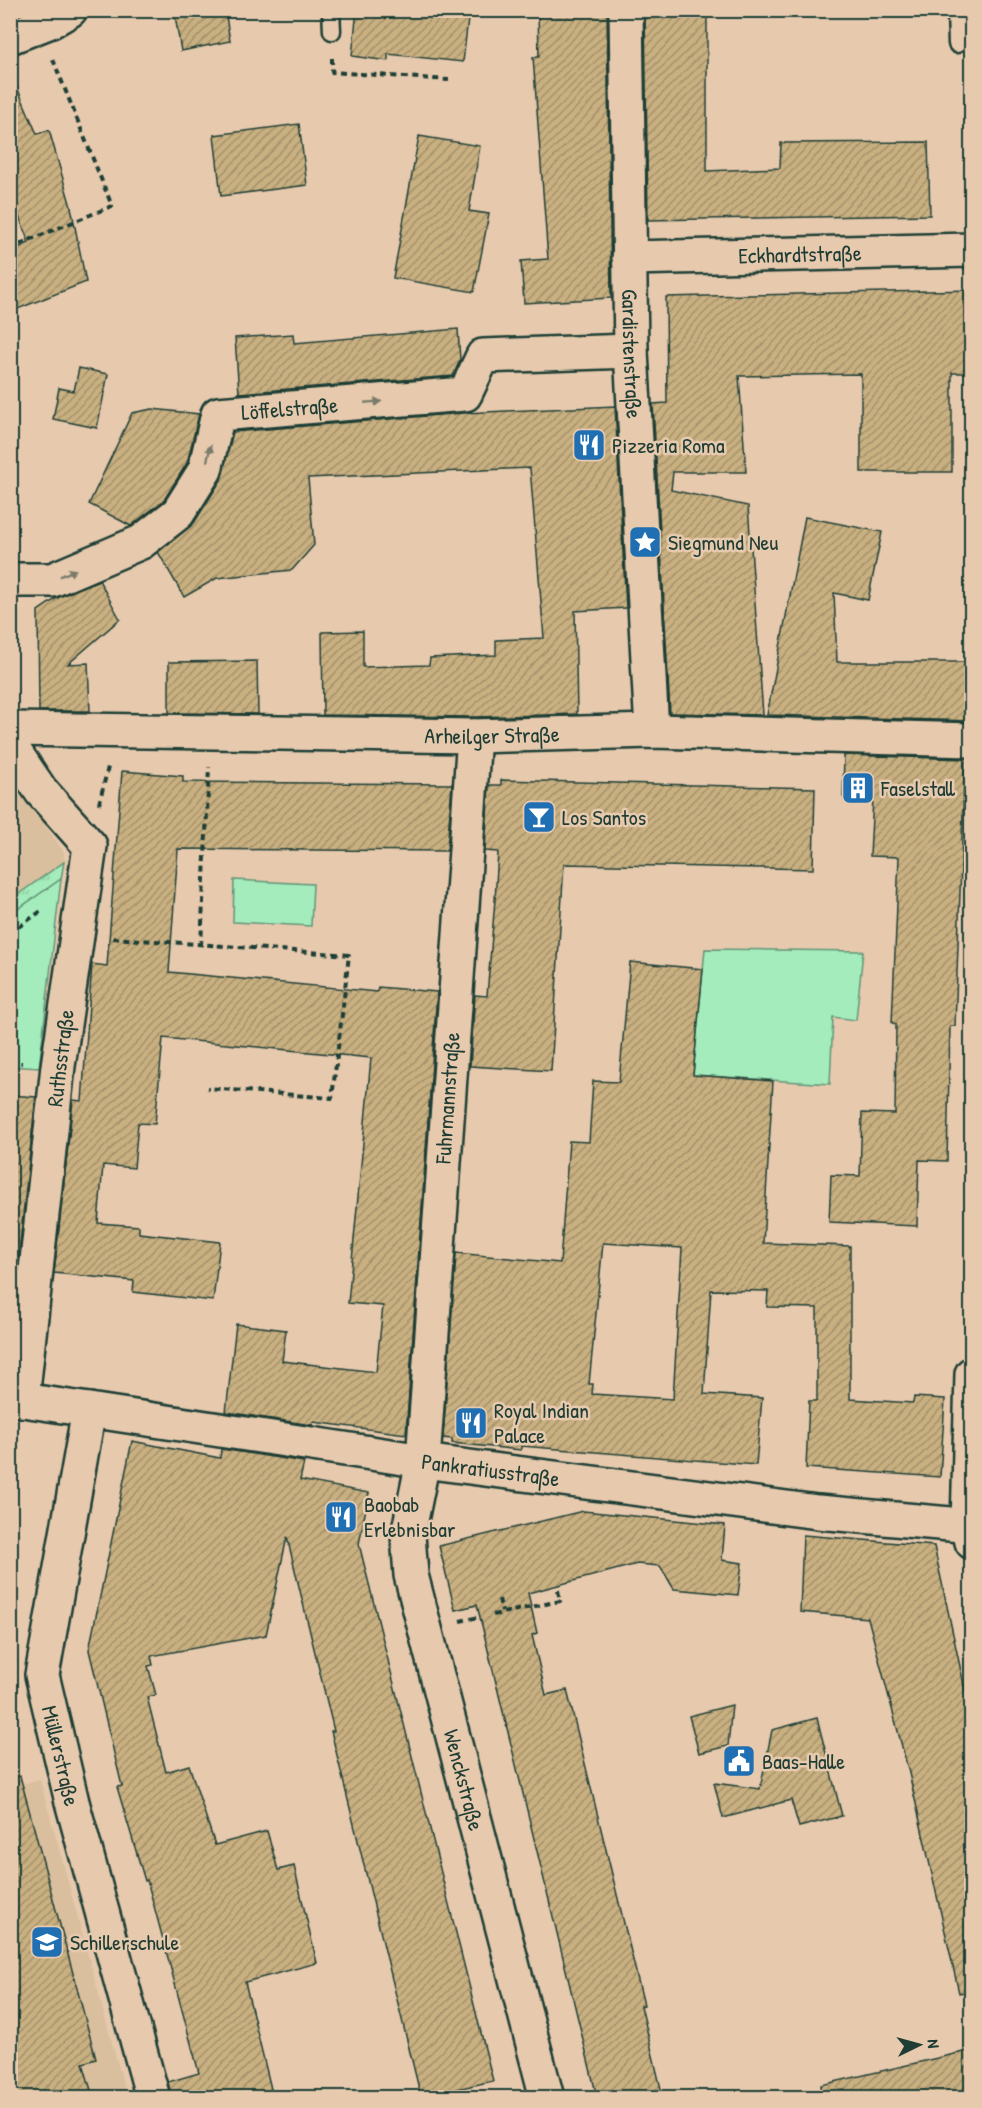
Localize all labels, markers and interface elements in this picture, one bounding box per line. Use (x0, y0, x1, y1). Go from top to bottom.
street label: Eckhardtstraße (738, 238, 862, 270)
street label: Gardistenstraße (615, 289, 650, 420)
street label: Löffelstraße (240, 389, 339, 427)
one-way arrow (363, 397, 382, 407)
restaurant icon: Pizzeria Roma (571, 427, 607, 463)
place label: Pizzeria Roma (612, 430, 725, 460)
one-way arrow (205, 443, 214, 462)
place icon: Siegmund Neu (627, 524, 663, 560)
place label: Siegmund Neu (668, 527, 778, 557)
one-way arrow (59, 569, 76, 578)
street label: Arheilger Straße (424, 719, 560, 751)
building icon: Faselstall (840, 770, 876, 806)
place label: Faselstall (880, 773, 956, 803)
bar icon: Los Santos (521, 799, 557, 835)
place label: Los Santos (562, 802, 646, 832)
street label: Ruthsstraße (39, 1007, 81, 1108)
street label: Fuhrmannstraße (427, 1031, 467, 1166)
place label: Royal Indian Palace (494, 1395, 589, 1450)
restaurant icon: Royal Indian Palace (453, 1405, 489, 1441)
street label: Pankratiusstraße (420, 1446, 562, 1494)
place label: Baobab Erlebnisbar (364, 1489, 456, 1544)
restaurant icon: Baobab Erlebnisbar (323, 1499, 359, 1535)
street label: Müllerstraße (35, 1702, 87, 1809)
street label: Wenckstraße (437, 1726, 492, 1834)
public building icon: Baas-Halle (721, 1743, 757, 1779)
place label: Baas-Halle (762, 1746, 845, 1776)
school or university icon: Schillerschule (29, 1924, 65, 1960)
place label: Schillerschule (70, 1927, 179, 1957)
north arrow (889, 2015, 949, 2075)
text: N (923, 2038, 945, 2049)

